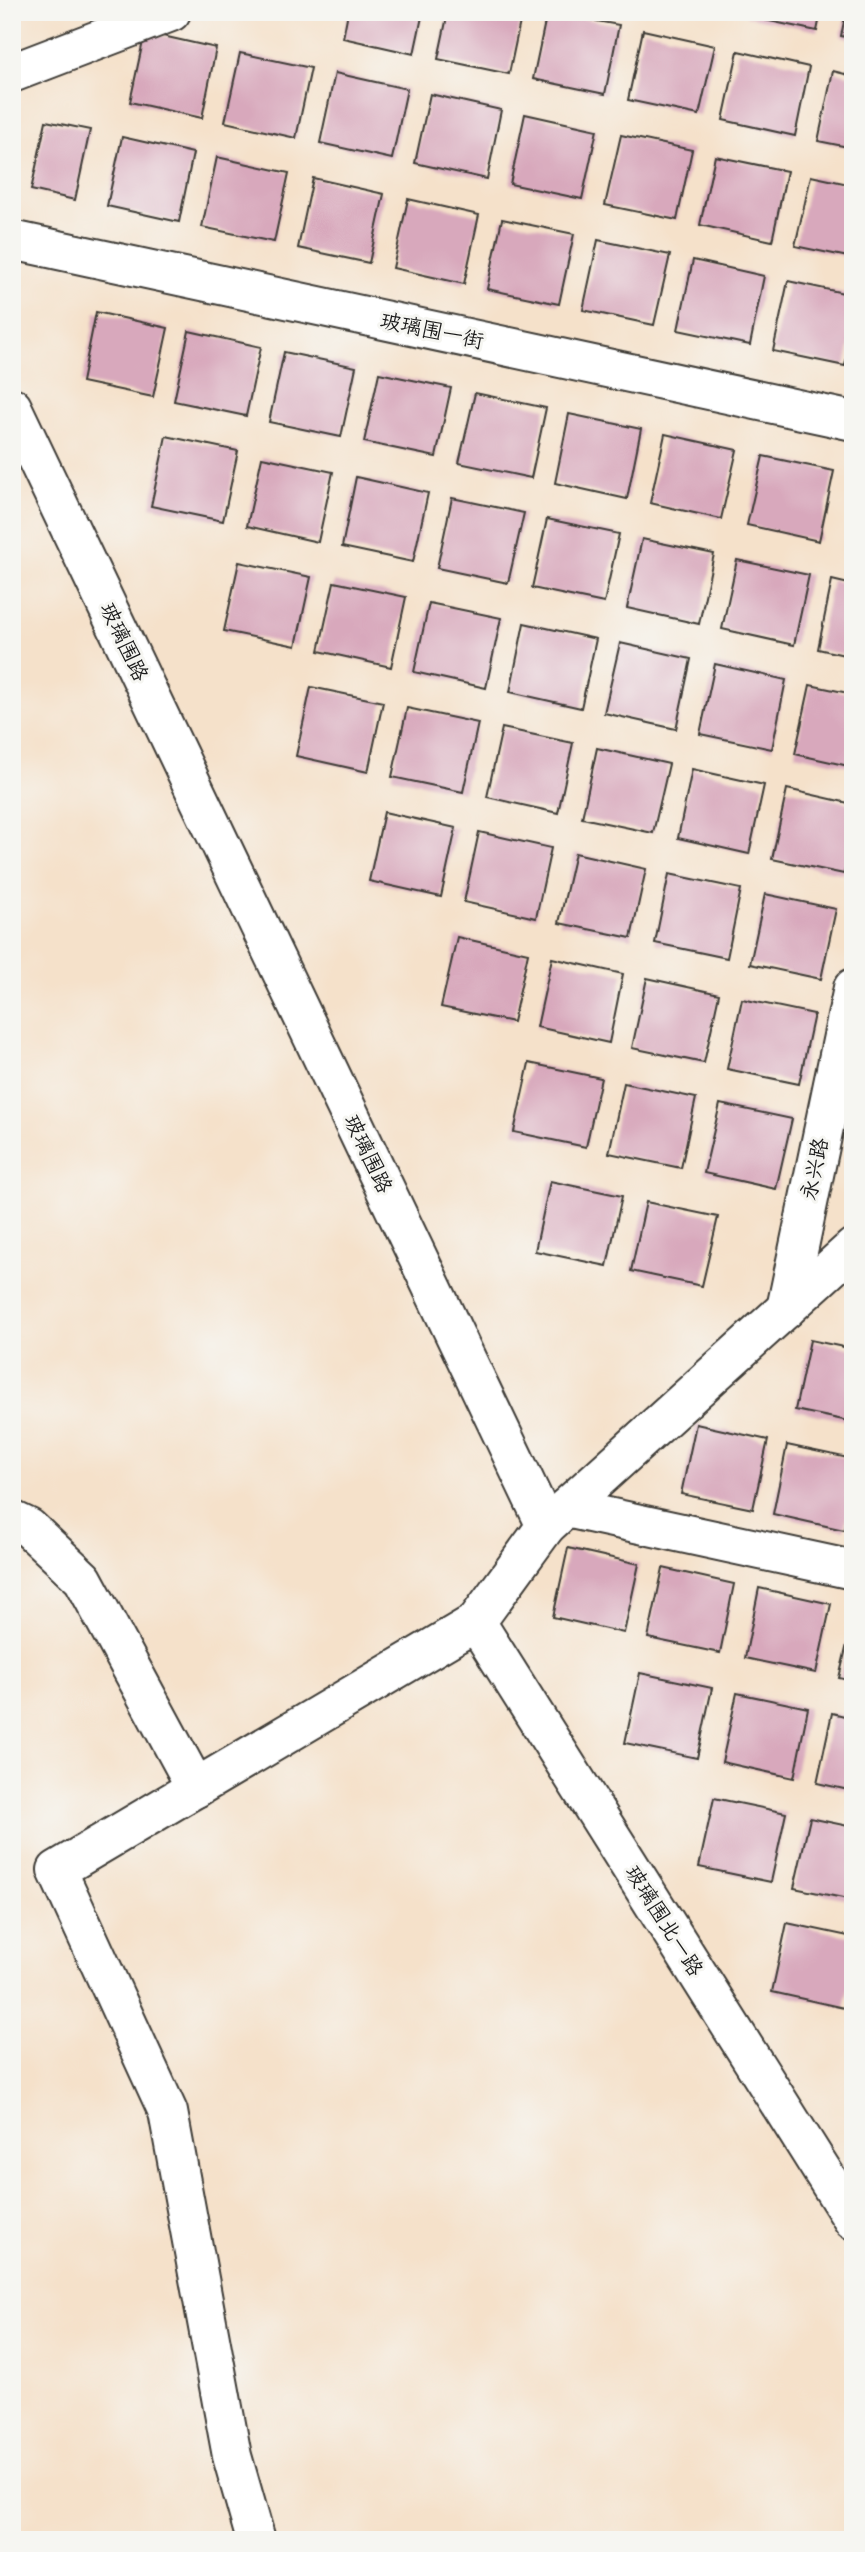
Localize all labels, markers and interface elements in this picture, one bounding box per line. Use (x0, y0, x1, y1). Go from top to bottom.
street label: 玻璃围一街 (378, 307, 486, 355)
street label: 玻璃围路 (94, 598, 154, 686)
street label: 玻璃围路 (338, 1110, 398, 1198)
street label: 永兴路 (795, 1135, 835, 1203)
street label: 玻璃围北一路 (619, 1860, 709, 1982)

